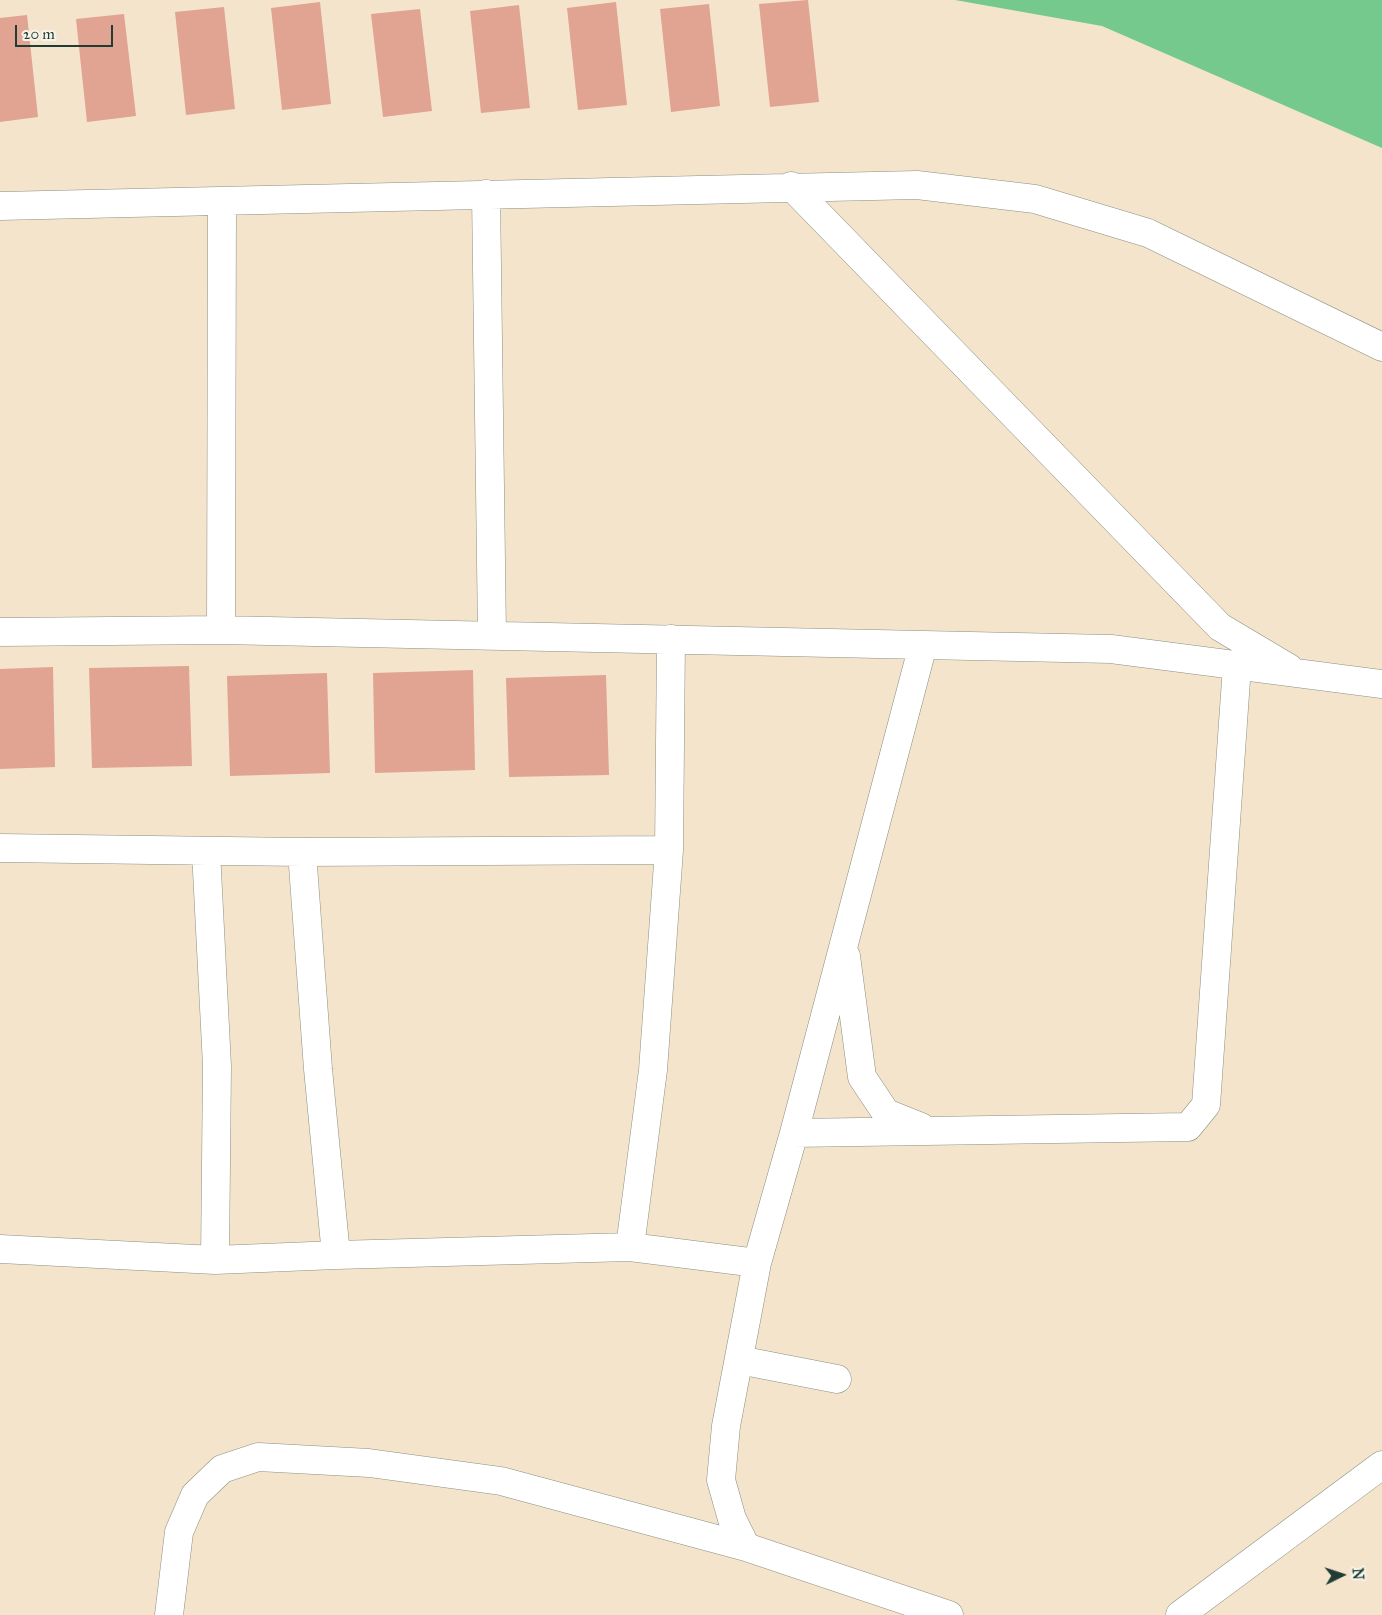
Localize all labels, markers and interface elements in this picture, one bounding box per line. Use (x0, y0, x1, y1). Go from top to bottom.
scale bar (18, 15, 115, 47)
text: 20 m (23, 25, 55, 43)
north arrow (1317, 1550, 1367, 1600)
text: N (1349, 1567, 1366, 1580)

